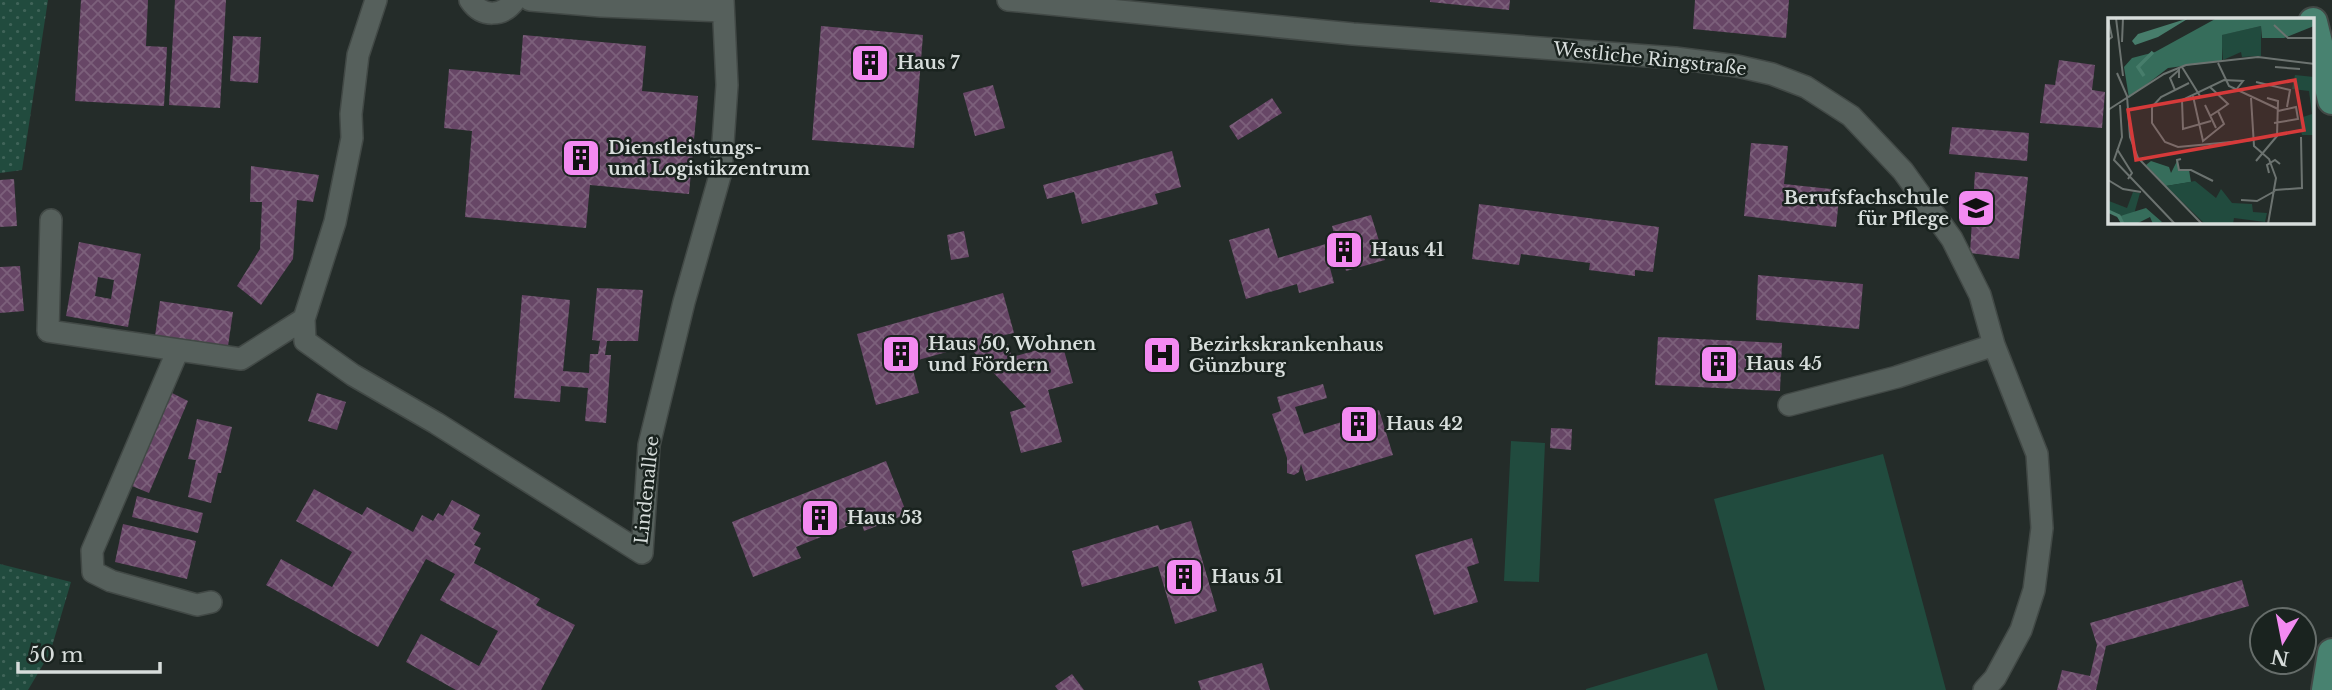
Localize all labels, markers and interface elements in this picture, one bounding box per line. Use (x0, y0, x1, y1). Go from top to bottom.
inset map (2108, 18, 2314, 224)
street label: Westliche Ringstraße (1551, 38, 1748, 80)
building icon: Haus 7 (849, 42, 891, 84)
place label: Haus 7 (897, 52, 960, 74)
building icon: Dienstleistungs- und Logistikzentrum (560, 137, 602, 179)
place label: Dienstleistungs- und Logistikzentrum (608, 137, 810, 180)
place label: Berufsfachschule für Pflege (1784, 187, 1949, 230)
school or university icon: Berufsfachschule für Pflege (1955, 187, 1997, 229)
building icon: Haus 41 (1323, 229, 1365, 271)
place label: Haus 41 (1371, 239, 1444, 261)
building icon: Haus 50, Wohnen und Fördern (880, 333, 922, 375)
place label: Haus 50, Wohnen und Fördern (928, 333, 1096, 376)
hospital icon: Bezirkskrankenhaus Günzburg (1141, 334, 1183, 376)
place label: Bezirkskrankenhaus Günzburg (1189, 334, 1384, 377)
building icon: Haus 45 (1698, 343, 1740, 385)
place label: Haus 45 (1746, 353, 1822, 375)
building icon: Haus 42 (1338, 403, 1380, 445)
place label: Haus 42 (1386, 413, 1463, 435)
street label: Lindenallee (630, 435, 664, 545)
building icon: Haus 53 (799, 497, 841, 539)
place label: Haus 53 (847, 507, 922, 529)
building icon: Haus 51 (1163, 556, 1205, 598)
place label: Haus 51 (1211, 566, 1283, 588)
north arrow (2248, 606, 2318, 676)
scale bar (18, 630, 159, 674)
text: 50 m (28, 642, 84, 668)
text: N (2269, 644, 2291, 670)

